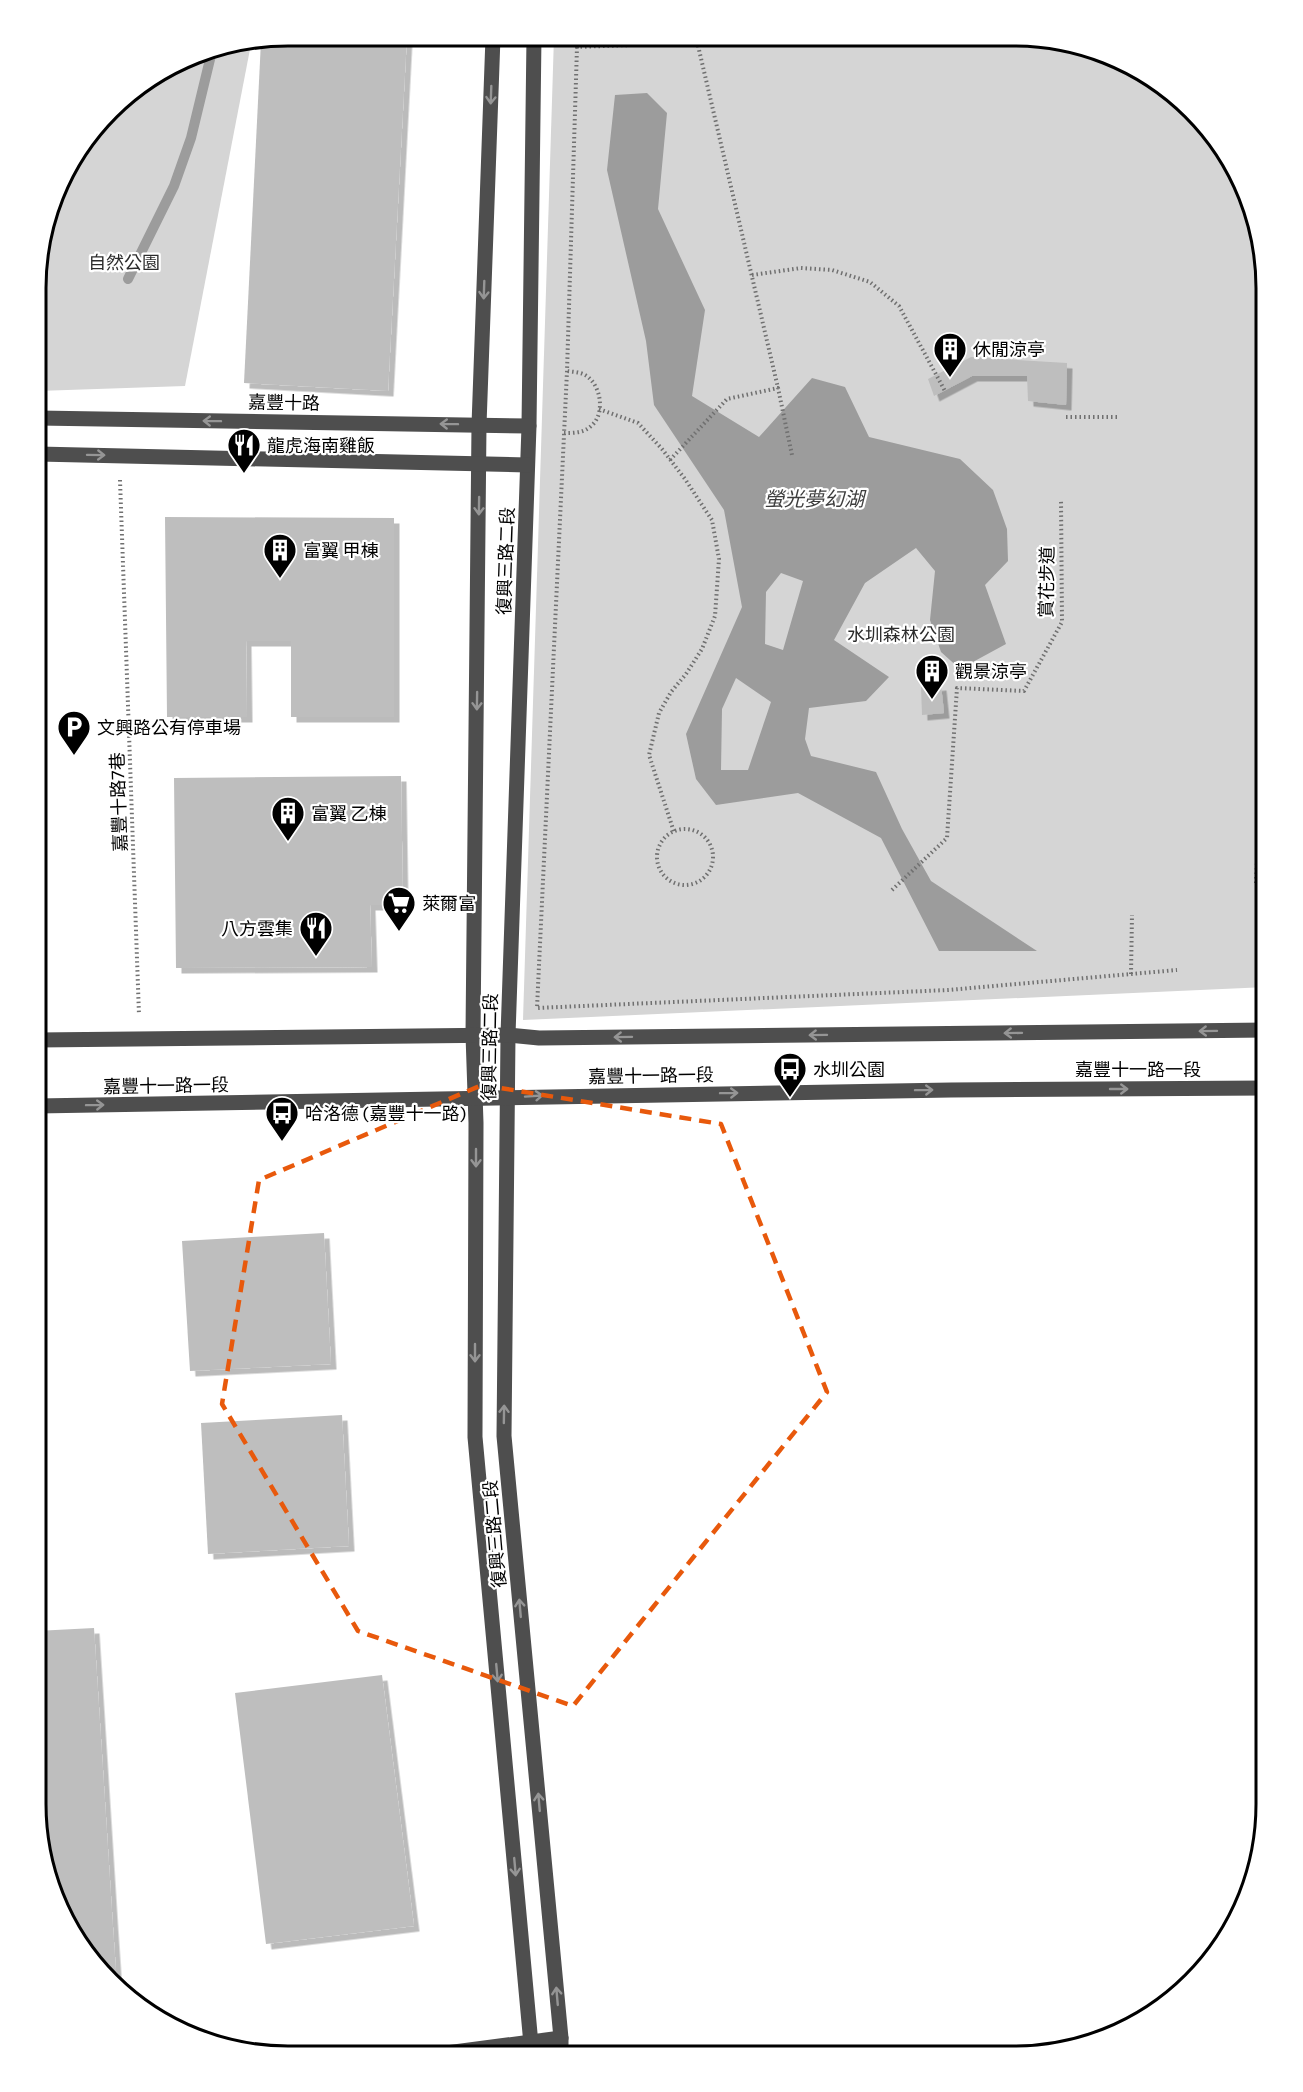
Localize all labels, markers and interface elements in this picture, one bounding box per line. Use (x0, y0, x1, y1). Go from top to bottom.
one-way arrow (485, 85, 496, 105)
park label: 自然公園 (88, 251, 160, 273)
one-way arrow (478, 279, 490, 299)
building icon: 休閒涼亭 (932, 331, 968, 378)
place label: 休閒涼亭 (973, 338, 1045, 360)
street label: 嘉豐十路 (248, 390, 320, 414)
one-way arrow (203, 415, 223, 426)
one-way arrow (440, 418, 460, 430)
restaurant icon: 龍虎海南雞飯 (226, 427, 262, 474)
place label: 龍虎海南雞飯 (267, 434, 375, 456)
one-way arrow (86, 449, 106, 460)
water label: 螢光夢幻湖 (764, 486, 867, 510)
one-way arrow (473, 495, 485, 515)
street label: 復興三路二段 (492, 507, 518, 615)
building icon: 富翼 甲棟 (262, 532, 298, 579)
place label: 富翼 甲棟 (303, 539, 378, 561)
street label: 賞花步道 (1034, 546, 1058, 618)
park label: 水圳森林公園 (847, 623, 955, 645)
building icon: 觀景涼亭 (914, 653, 950, 700)
place label: 觀景涼亭 (955, 660, 1027, 682)
one-way arrow (471, 690, 483, 710)
parking icon: 文興路公有停車場 (56, 709, 92, 756)
place label: 文興路公有停車場 (97, 716, 241, 738)
street label: 嘉豐十路7巷 (105, 752, 131, 852)
building icon: 富翼 乙棟 (270, 795, 306, 842)
place label: 富翼 乙棟 (311, 802, 386, 824)
supermarket icon: 萊爾富 (381, 885, 417, 932)
place label: 萊爾富 (422, 892, 476, 914)
restaurant icon: 八方雲集 (298, 910, 334, 957)
place label: 八方雲集 (221, 917, 293, 939)
street label: 復興三路二段 (477, 993, 501, 1101)
one-way arrow (1199, 1025, 1219, 1037)
one-way arrow (1004, 1027, 1024, 1039)
one-way arrow (809, 1029, 829, 1041)
one-way arrow (614, 1031, 634, 1043)
bus stop icon: 水圳公園 (772, 1051, 808, 1098)
place label: 水圳公園 (813, 1058, 885, 1080)
street label: 嘉豐十一路一段 (1075, 1058, 1201, 1080)
street label: 嘉豐十一路一段 (588, 1063, 714, 1087)
street label: 嘉豐十一路一段 (103, 1073, 229, 1097)
one-way arrow (1108, 1083, 1128, 1095)
one-way arrow (913, 1084, 933, 1096)
one-way arrow (718, 1087, 738, 1099)
one-way arrow (523, 1091, 543, 1102)
bus stop icon: 哈洛德 (嘉豐十一路) (264, 1095, 300, 1142)
one-way arrow (85, 1099, 105, 1111)
place label: 哈洛德 (嘉豐十一路) (305, 1102, 466, 1124)
one-way arrow (470, 1147, 482, 1167)
one-way arrow (469, 1342, 481, 1362)
one-way arrow (498, 1404, 510, 1424)
street label: 復興三路二段 (478, 1479, 510, 1589)
one-way arrow (514, 1599, 525, 1619)
one-way arrow (492, 1662, 503, 1682)
one-way arrow (533, 1793, 544, 1813)
one-way arrow (510, 1856, 521, 1876)
one-way arrow (551, 1987, 562, 2007)

